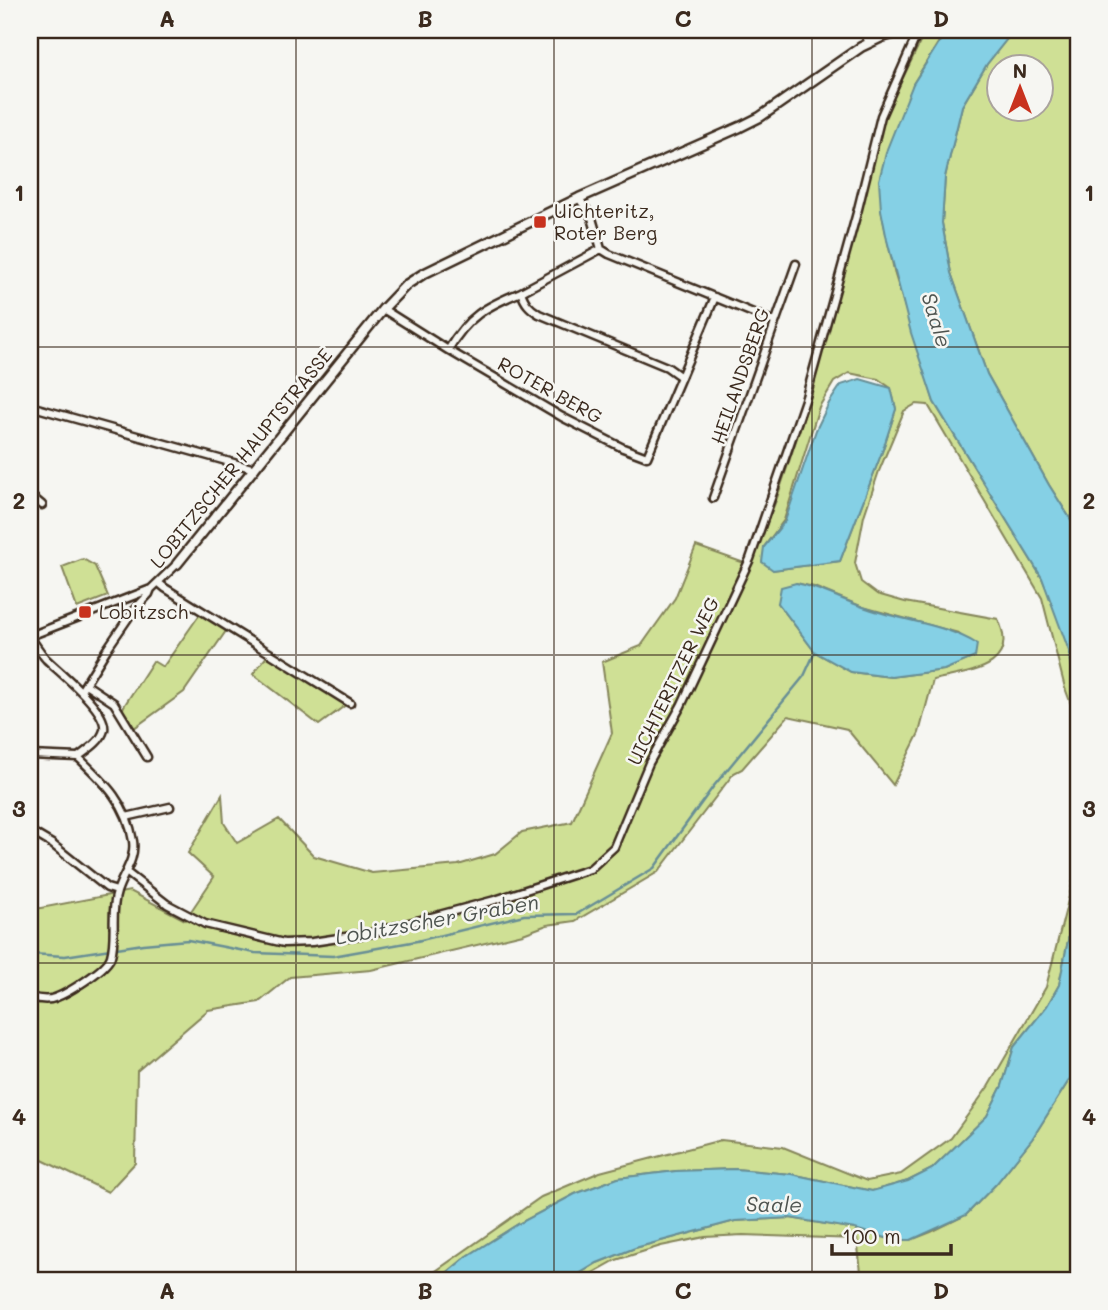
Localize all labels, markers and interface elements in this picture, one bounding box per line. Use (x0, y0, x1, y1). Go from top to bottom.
text: A (159, 3, 175, 33)
text: B (417, 3, 433, 33)
text: C (674, 3, 692, 33)
text: D (933, 3, 949, 33)
north arrow (986, 52, 1056, 122)
text: N (1013, 58, 1027, 83)
text: 1 (14, 177, 24, 207)
text: 1 (1084, 177, 1094, 207)
place label: Uichteritz, Roter Berg (554, 198, 657, 245)
marker: Uichteritz, Roter Berg (532, 214, 548, 230)
water label: Saale (916, 289, 959, 350)
street label: HEILANDSBERG (704, 304, 775, 447)
street label: LOBITZSCHER HAUPTSTRASSE (144, 343, 337, 573)
street label: ROTER BERG (493, 351, 607, 429)
text: 2 (13, 485, 25, 515)
text: 2 (1083, 485, 1095, 515)
street label: UICHTERITZER WEG (621, 592, 724, 769)
place label: Lobitzsch (99, 599, 188, 624)
marker: Lobitzsch (77, 604, 93, 620)
text: 3 (12, 793, 26, 823)
text: 3 (1082, 793, 1096, 823)
water label: Lobitzscher Graben (333, 887, 541, 950)
text: 4 (12, 1101, 26, 1131)
text: 4 (1082, 1101, 1096, 1131)
water label: Saale (746, 1190, 802, 1217)
scale bar (832, 1212, 950, 1256)
text: 100 m (842, 1222, 901, 1249)
text: A (159, 1275, 175, 1305)
text: B (417, 1275, 433, 1305)
text: C (674, 1275, 692, 1305)
text: D (933, 1275, 949, 1305)

